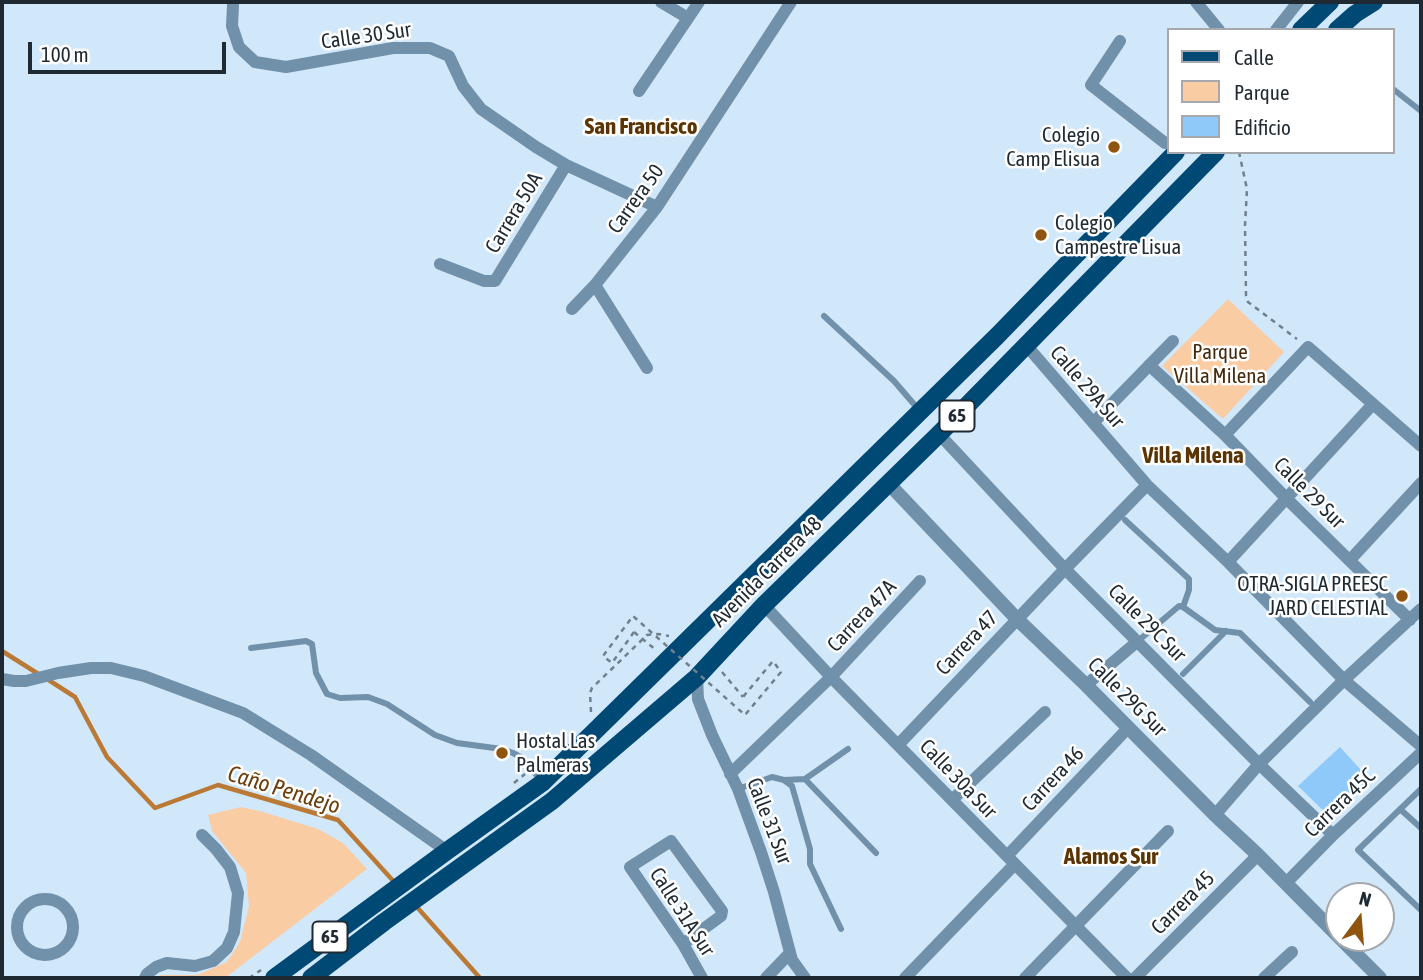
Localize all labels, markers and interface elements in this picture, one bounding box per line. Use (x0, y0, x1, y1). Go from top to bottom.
street label: Calle 30 Sur (320, 17, 412, 55)
scale bar (32, 28, 229, 72)
legend (1168, 28, 1395, 154)
text: 100 m (41, 42, 89, 66)
text: Calle (1234, 45, 1274, 69)
text: Parque (1234, 80, 1289, 104)
district label: San Francisco (585, 113, 697, 141)
text: Edificio (1234, 115, 1291, 139)
place label: Colegio Camp Elisua (1006, 122, 1100, 172)
marker: Colegio Camp Elisua (1106, 139, 1122, 155)
street label: Carrera 50 (603, 160, 669, 238)
street label: Carrera 50A (480, 168, 548, 258)
place label: Colegio Campestre Lisua (1055, 210, 1181, 260)
marker: Colegio Campestre Lisua (1033, 227, 1049, 243)
park label: Parque Villa Milena (1174, 339, 1266, 389)
street label: Calle 29A Sur (1044, 341, 1130, 433)
road number: 65 (940, 400, 974, 432)
district label: Villa Milena (1142, 442, 1244, 470)
street label: Calle 29 Sur (1268, 452, 1350, 534)
street label: Avenida Carrera 48 (707, 512, 827, 632)
place label: OTRA-SIGLA PREESC JARD CELESTIAL (1237, 571, 1388, 621)
street label: Carrera 47A (822, 575, 902, 657)
street label: Calle 29C Sur (1103, 579, 1191, 667)
marker: OTRA-SIGLA PREESC JARD CELESTIAL (1394, 588, 1410, 604)
street label: Carrera 47 (931, 605, 1003, 681)
street label: Calle 29G Sur (1082, 652, 1172, 742)
place label: Hostal Las Palmeras (516, 728, 595, 778)
street label: Calle 30a Sur (914, 734, 1002, 824)
street label: Carrera 46 (1017, 741, 1089, 817)
marker: Hostal Las Palmeras (494, 745, 510, 761)
water label: Caño Pendejo (224, 760, 344, 820)
street label: Carrera 45C (1299, 763, 1381, 843)
street label: Calle 31 Sur (741, 774, 797, 868)
district label: Alamos Sur (1064, 843, 1158, 871)
street label: Calle 31A Sur (644, 863, 720, 961)
street label: Carrera 45 (1146, 866, 1220, 940)
north arrow (1325, 882, 1395, 952)
text: N (1357, 887, 1374, 911)
road number: 65 (312, 922, 348, 953)

